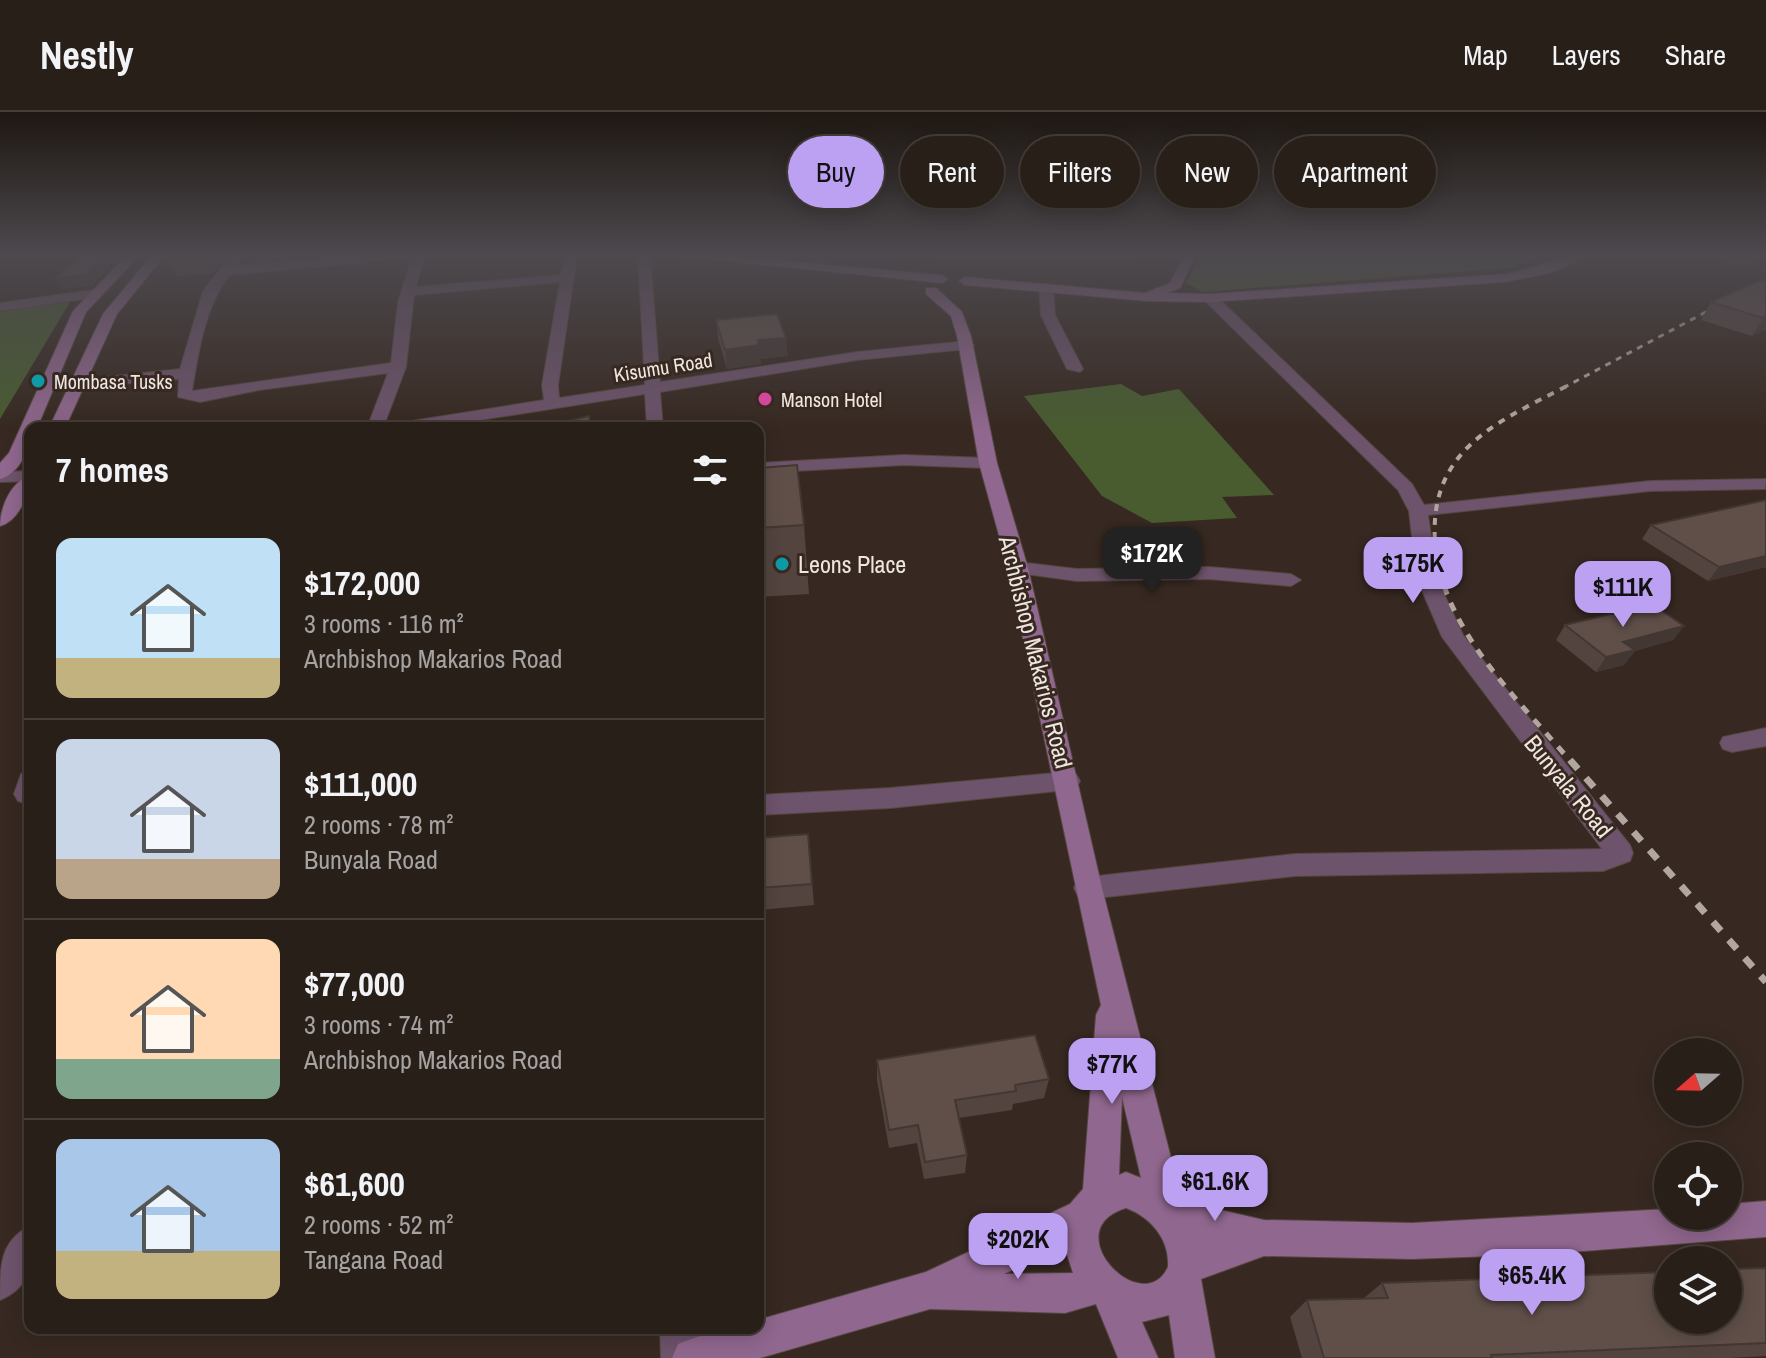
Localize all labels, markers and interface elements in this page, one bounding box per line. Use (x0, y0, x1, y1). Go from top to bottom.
text: Nestly (40, 30, 134, 81)
text: Map (1463, 36, 1508, 74)
text: Layers (1552, 36, 1621, 74)
text: Share (1665, 36, 1726, 74)
chip: Buy (788, 136, 884, 208)
chip: Rent (900, 136, 1004, 208)
chip: Filters (1020, 136, 1140, 208)
chip: New (1156, 136, 1258, 208)
chip: Apartment (1274, 136, 1436, 208)
street label: Kisumu Road (612, 346, 714, 388)
place label: Mombasa Tusks (54, 368, 173, 395)
marker: Mombasa Tusks (29, 372, 47, 390)
place label: Manson Hotel (781, 386, 882, 413)
marker: Manson Hotel (756, 390, 774, 408)
text: 7 homes (56, 447, 169, 493)
icon: filters (688, 448, 732, 492)
pin: $172K (1096, 527, 1208, 595)
street label: Archbishop Makarios Road (991, 531, 1080, 772)
text: $172K (1121, 535, 1183, 570)
pin: $175K (1357, 537, 1469, 605)
text: $175K (1382, 545, 1444, 580)
place label: Leons Place (798, 548, 906, 580)
marker: Leons Place (773, 555, 791, 573)
text: $172,000 (304, 560, 420, 606)
pin: $111K (1567, 561, 1679, 629)
text: $111K (1593, 569, 1653, 604)
icon: home (120, 570, 216, 666)
text: 3 rooms · 116 m² (304, 606, 464, 641)
text: Archbishop Makarios Road (304, 641, 562, 676)
street label: Bunyala Road (1518, 728, 1620, 844)
text: $111,000 (304, 761, 417, 807)
icon: home (120, 771, 216, 867)
text: 2 rooms · 78 m² (304, 807, 453, 842)
text: Bunyala Road (304, 842, 438, 877)
text: $77,000 (304, 961, 405, 1007)
icon: home (120, 971, 216, 1067)
text: 3 rooms · 74 m² (304, 1007, 453, 1042)
pin: $77K (1065, 1038, 1159, 1106)
north arrow (1654, 1038, 1742, 1126)
map controls (1654, 1038, 1742, 1334)
text: Archbishop Makarios Road (304, 1042, 562, 1077)
text: $77K (1087, 1046, 1137, 1081)
button: locate (1654, 1142, 1742, 1230)
pin: $61.6K (1150, 1155, 1280, 1223)
text: $61,600 (304, 1161, 405, 1207)
text: $61.6K (1181, 1163, 1249, 1198)
icon: home (120, 1171, 216, 1267)
text: 2 rooms · 52 m² (304, 1207, 453, 1242)
pin: $202K (962, 1213, 1074, 1281)
text: $202K (987, 1221, 1049, 1256)
text: Tangana Road (304, 1242, 443, 1277)
button: layers (1654, 1246, 1742, 1334)
pin: $65.4K (1467, 1249, 1597, 1317)
text: $65.4K (1498, 1257, 1566, 1292)

